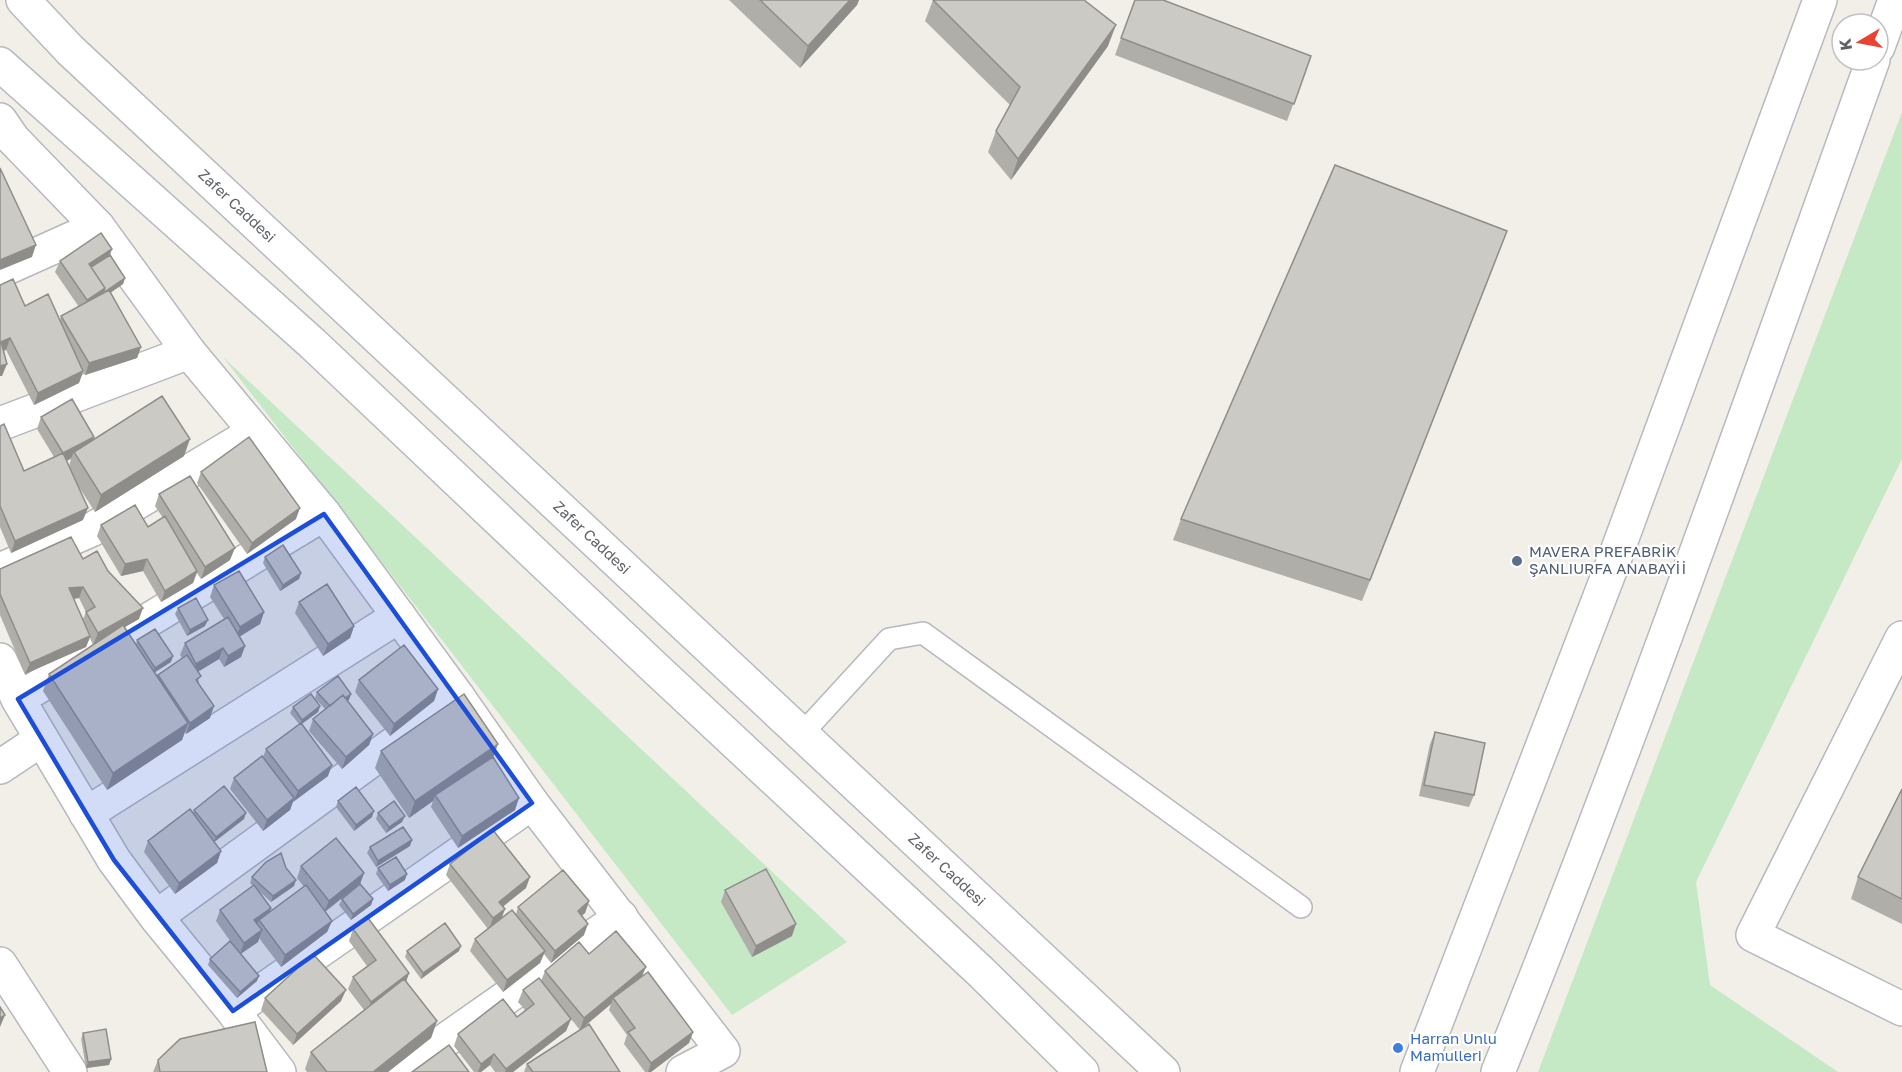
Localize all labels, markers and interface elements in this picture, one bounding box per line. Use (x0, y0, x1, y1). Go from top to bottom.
north arrow (1830, 12, 1890, 72)
text: K (1834, 37, 1856, 52)
street label: Zafer Caddesi (195, 165, 280, 246)
street label: Zafer Caddesi (550, 497, 635, 578)
place label: MAVERA PREFABRİK ŞANLIURFA ANABAYİİ (1529, 542, 1686, 577)
marker: MAVERA PREFABRİK ŞANLIURFA ANABAYİİ (1510, 554, 1524, 568)
street label: Zafer Caddesi (905, 829, 990, 909)
place label: Harran Unlu Mamulleri (1410, 1029, 1497, 1064)
marker: Harran Unlu Mamulleri (1391, 1041, 1405, 1055)

